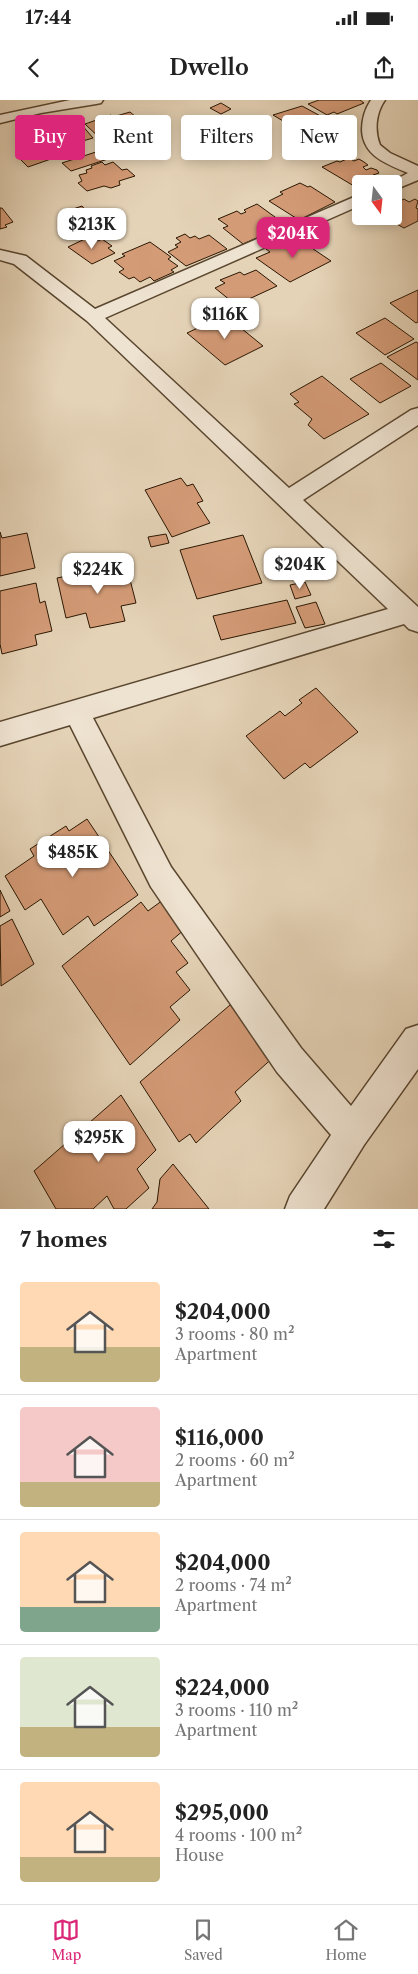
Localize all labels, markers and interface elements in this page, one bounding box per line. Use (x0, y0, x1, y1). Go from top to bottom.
text: 17:44 (25, 6, 72, 29)
icon: back (20, 54, 48, 82)
text: Dwello (169, 54, 249, 81)
icon: share (370, 54, 398, 82)
chip: Buy (15, 115, 85, 160)
chip: Rent (95, 115, 171, 160)
chip: Filters (181, 115, 272, 160)
chip: New (282, 115, 357, 160)
north arrow (352, 175, 402, 225)
map controls (352, 175, 402, 225)
pin: $213K (57, 208, 127, 250)
text: $213K (68, 214, 116, 234)
pin: $204K (258, 216, 328, 259)
text: $204K (268, 223, 318, 243)
pin: $116K (190, 298, 260, 340)
text: $116K (202, 304, 248, 324)
pin: $204K (265, 548, 335, 590)
pin: $224K (63, 552, 133, 595)
text: $204K (275, 554, 325, 574)
text: $224K (73, 559, 123, 579)
pin: $485K (38, 836, 108, 878)
text: $485K (48, 842, 98, 862)
pin: $295K (64, 1120, 134, 1163)
text: $295K (74, 1127, 124, 1147)
icon: filters (370, 1225, 398, 1253)
text: 7 homes (20, 1227, 107, 1252)
text: $204,000 (175, 1299, 271, 1324)
icon: home (60, 1302, 120, 1362)
text: 3 rooms · 80 m² (175, 1324, 294, 1344)
text: Apartment (175, 1344, 257, 1364)
text: $116,000 (175, 1425, 264, 1450)
icon: home (60, 1427, 120, 1487)
text: 2 rooms · 60 m² (175, 1450, 295, 1470)
text: Apartment (175, 1470, 257, 1490)
text: $204,000 (175, 1550, 271, 1575)
icon: home (60, 1552, 120, 1612)
text: 2 rooms · 74 m² (175, 1575, 292, 1595)
text: Apartment (175, 1595, 257, 1615)
text: $224,000 (175, 1675, 270, 1700)
icon: home (60, 1677, 120, 1737)
text: 3 rooms · 110 m² (175, 1700, 298, 1720)
text: Apartment (175, 1720, 257, 1740)
text: $295,000 (175, 1800, 269, 1825)
icon: home (60, 1802, 120, 1862)
text: 4 rooms · 100 m² (175, 1825, 302, 1845)
text: House (175, 1845, 224, 1865)
tab: Map (51, 1916, 81, 1964)
tab: Saved (184, 1916, 223, 1964)
tab: Home (326, 1916, 367, 1964)

